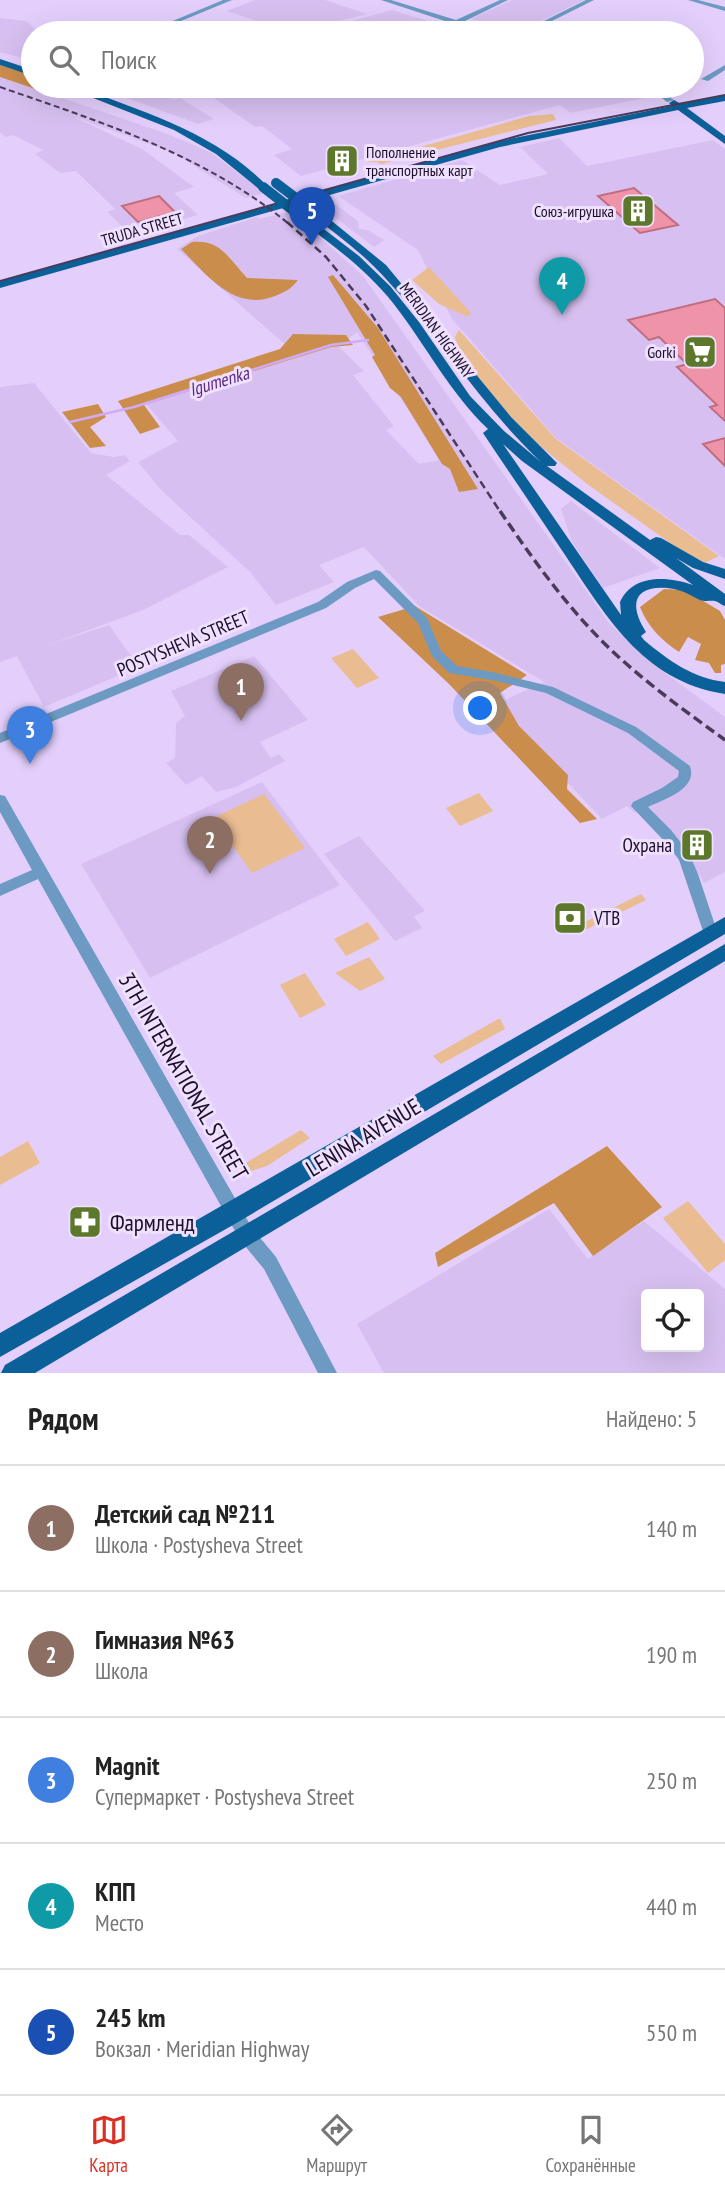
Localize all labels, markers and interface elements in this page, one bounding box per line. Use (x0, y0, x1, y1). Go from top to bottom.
search box (21, 21, 704, 98)
icon: search (45, 41, 83, 79)
text: Поиск (101, 43, 157, 76)
building icon: Пополнение транспортных карт (323, 142, 361, 180)
place label: Пополнение транспортных карт (366, 142, 473, 180)
pin: 5 (289, 187, 335, 245)
building icon: Союз-игрушка (619, 192, 657, 230)
place label: Союз-игрушка (534, 201, 614, 221)
street label: TRUDA STREET (99, 208, 185, 250)
pin: 4 (539, 257, 585, 315)
street label: MERIDIAN HIGHWAY (396, 278, 479, 382)
supermarket icon: Gorki (681, 333, 719, 371)
place label: Gorki (647, 342, 676, 362)
water label: Igumenka (186, 361, 252, 401)
street label: POSTYSHEVA STREET (113, 604, 253, 682)
pin: 1 (218, 663, 264, 721)
your location (463, 691, 497, 725)
pin: 3 (7, 706, 53, 764)
pin: 2 (187, 816, 233, 874)
building icon: Охрана (678, 826, 716, 864)
place label: Охрана (622, 833, 672, 857)
bank icon: VTB (551, 899, 589, 937)
place label: VTB (593, 906, 620, 930)
street label: 3TH INTERNATIONAL STREET (113, 967, 255, 1185)
street label: LENINA AVENUE (300, 1091, 426, 1183)
pharmacy icon: Фармленд (66, 1203, 104, 1241)
place label: Фармленд (110, 1208, 195, 1237)
map controls (641, 1289, 704, 1352)
button: locate (641, 1289, 704, 1352)
text: Рядом (28, 1399, 99, 1438)
text: Найдено: 5 (606, 1404, 697, 1433)
text: Детский сад №211 (95, 1497, 275, 1530)
text: 1 (46, 1514, 57, 1543)
text: 140 m (646, 1514, 697, 1543)
text: Школа · Postysheva Street (95, 1530, 303, 1559)
text: Гимназия №63 (95, 1623, 235, 1656)
text: 2 (46, 1640, 57, 1669)
text: 190 m (646, 1640, 697, 1669)
text: Школа (95, 1656, 148, 1685)
text: Magnit (95, 1749, 160, 1782)
text: 3 (46, 1766, 57, 1795)
text: 250 m (646, 1766, 697, 1795)
text: Супермаркет · Postysheva Street (95, 1782, 354, 1811)
text: КПП (95, 1875, 136, 1908)
text: 4 (46, 1892, 57, 1921)
text: 440 m (646, 1892, 697, 1921)
text: Место (95, 1908, 144, 1937)
text: 245 km (95, 2001, 166, 2034)
text: 5 (46, 2018, 57, 2047)
text: 550 m (646, 2018, 697, 2047)
text: Вокзал · Meridian Highway (95, 2034, 309, 2063)
tab: Карта (89, 2111, 128, 2177)
tab: Маршрут (306, 2111, 367, 2177)
tab: Сохранённые (545, 2111, 636, 2177)

